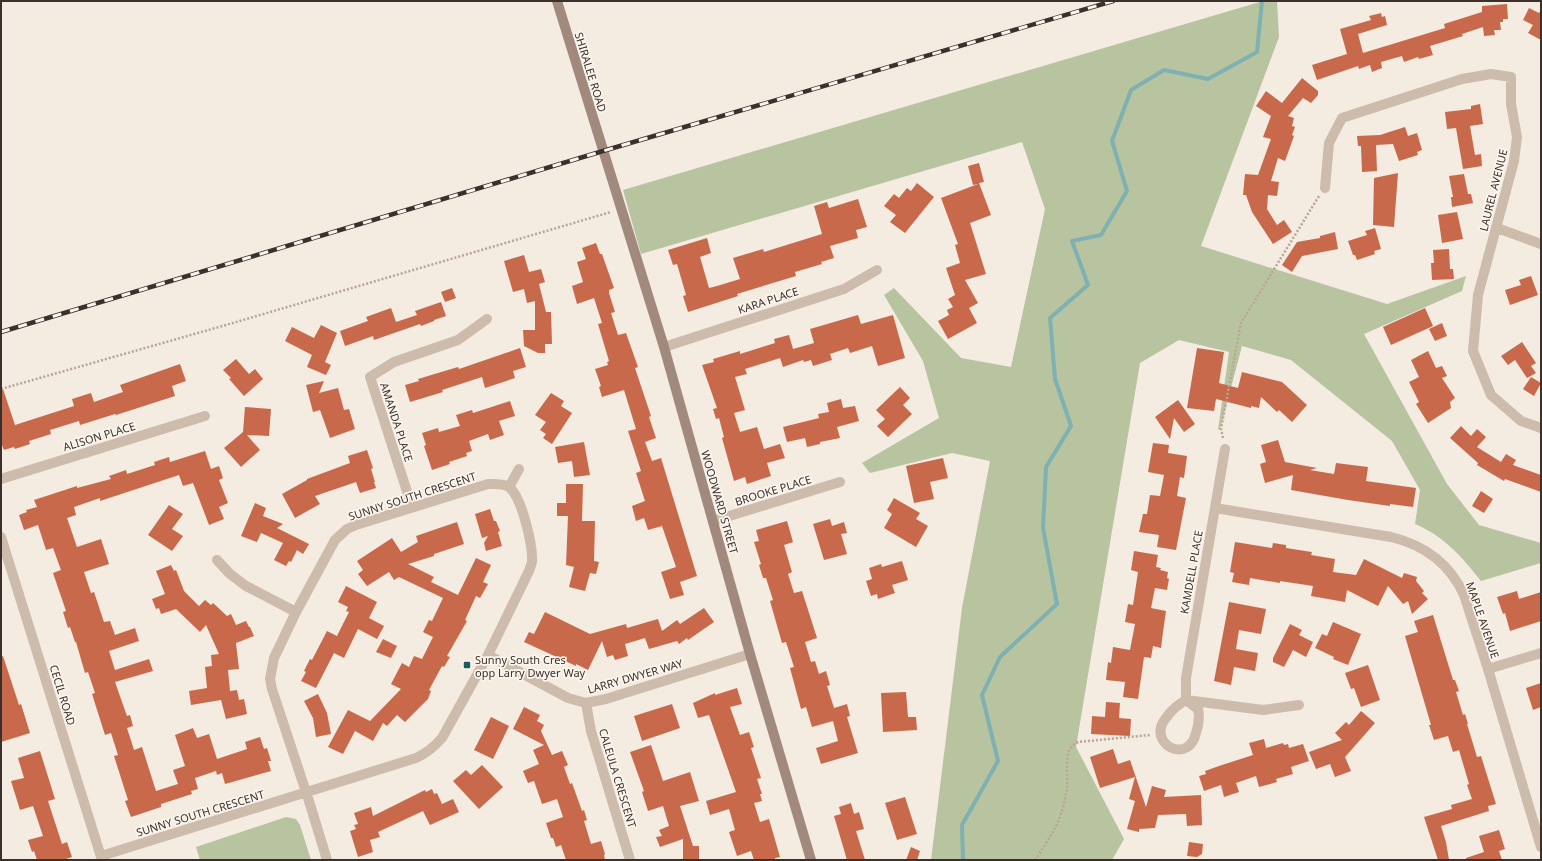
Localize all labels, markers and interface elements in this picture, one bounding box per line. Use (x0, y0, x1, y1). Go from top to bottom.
street label: SHIRALEE ROAD (572, 30, 610, 114)
street label: LAUREL AVENUE (1476, 147, 1510, 233)
street label: KARA PLACE (736, 283, 800, 317)
street label: AMANDA PLACE (377, 381, 417, 463)
street label: ALISON PLACE (61, 418, 137, 454)
street label: WOODWARD STREET (698, 448, 742, 556)
street label: SUNNY SOUTH CRESCENT (346, 468, 478, 524)
street label: BROOKE PLACE (733, 471, 813, 509)
street label: KAMDELL PLACE (1176, 529, 1206, 615)
street label: MAPLE AVENUE (1463, 580, 1503, 660)
place label: Sunny South Cres opp Larry Dwyer Way (475, 652, 586, 680)
street label: LARRY DWYER WAY (586, 655, 685, 697)
marker: Sunny South Cres opp Larry Dwyer Way (462, 660, 472, 670)
street label: CECIL ROAD (47, 663, 79, 727)
street label: CALEULA CRESCENT (596, 727, 640, 829)
street label: SUNNY SOUTH CRESCENT (134, 786, 266, 840)

